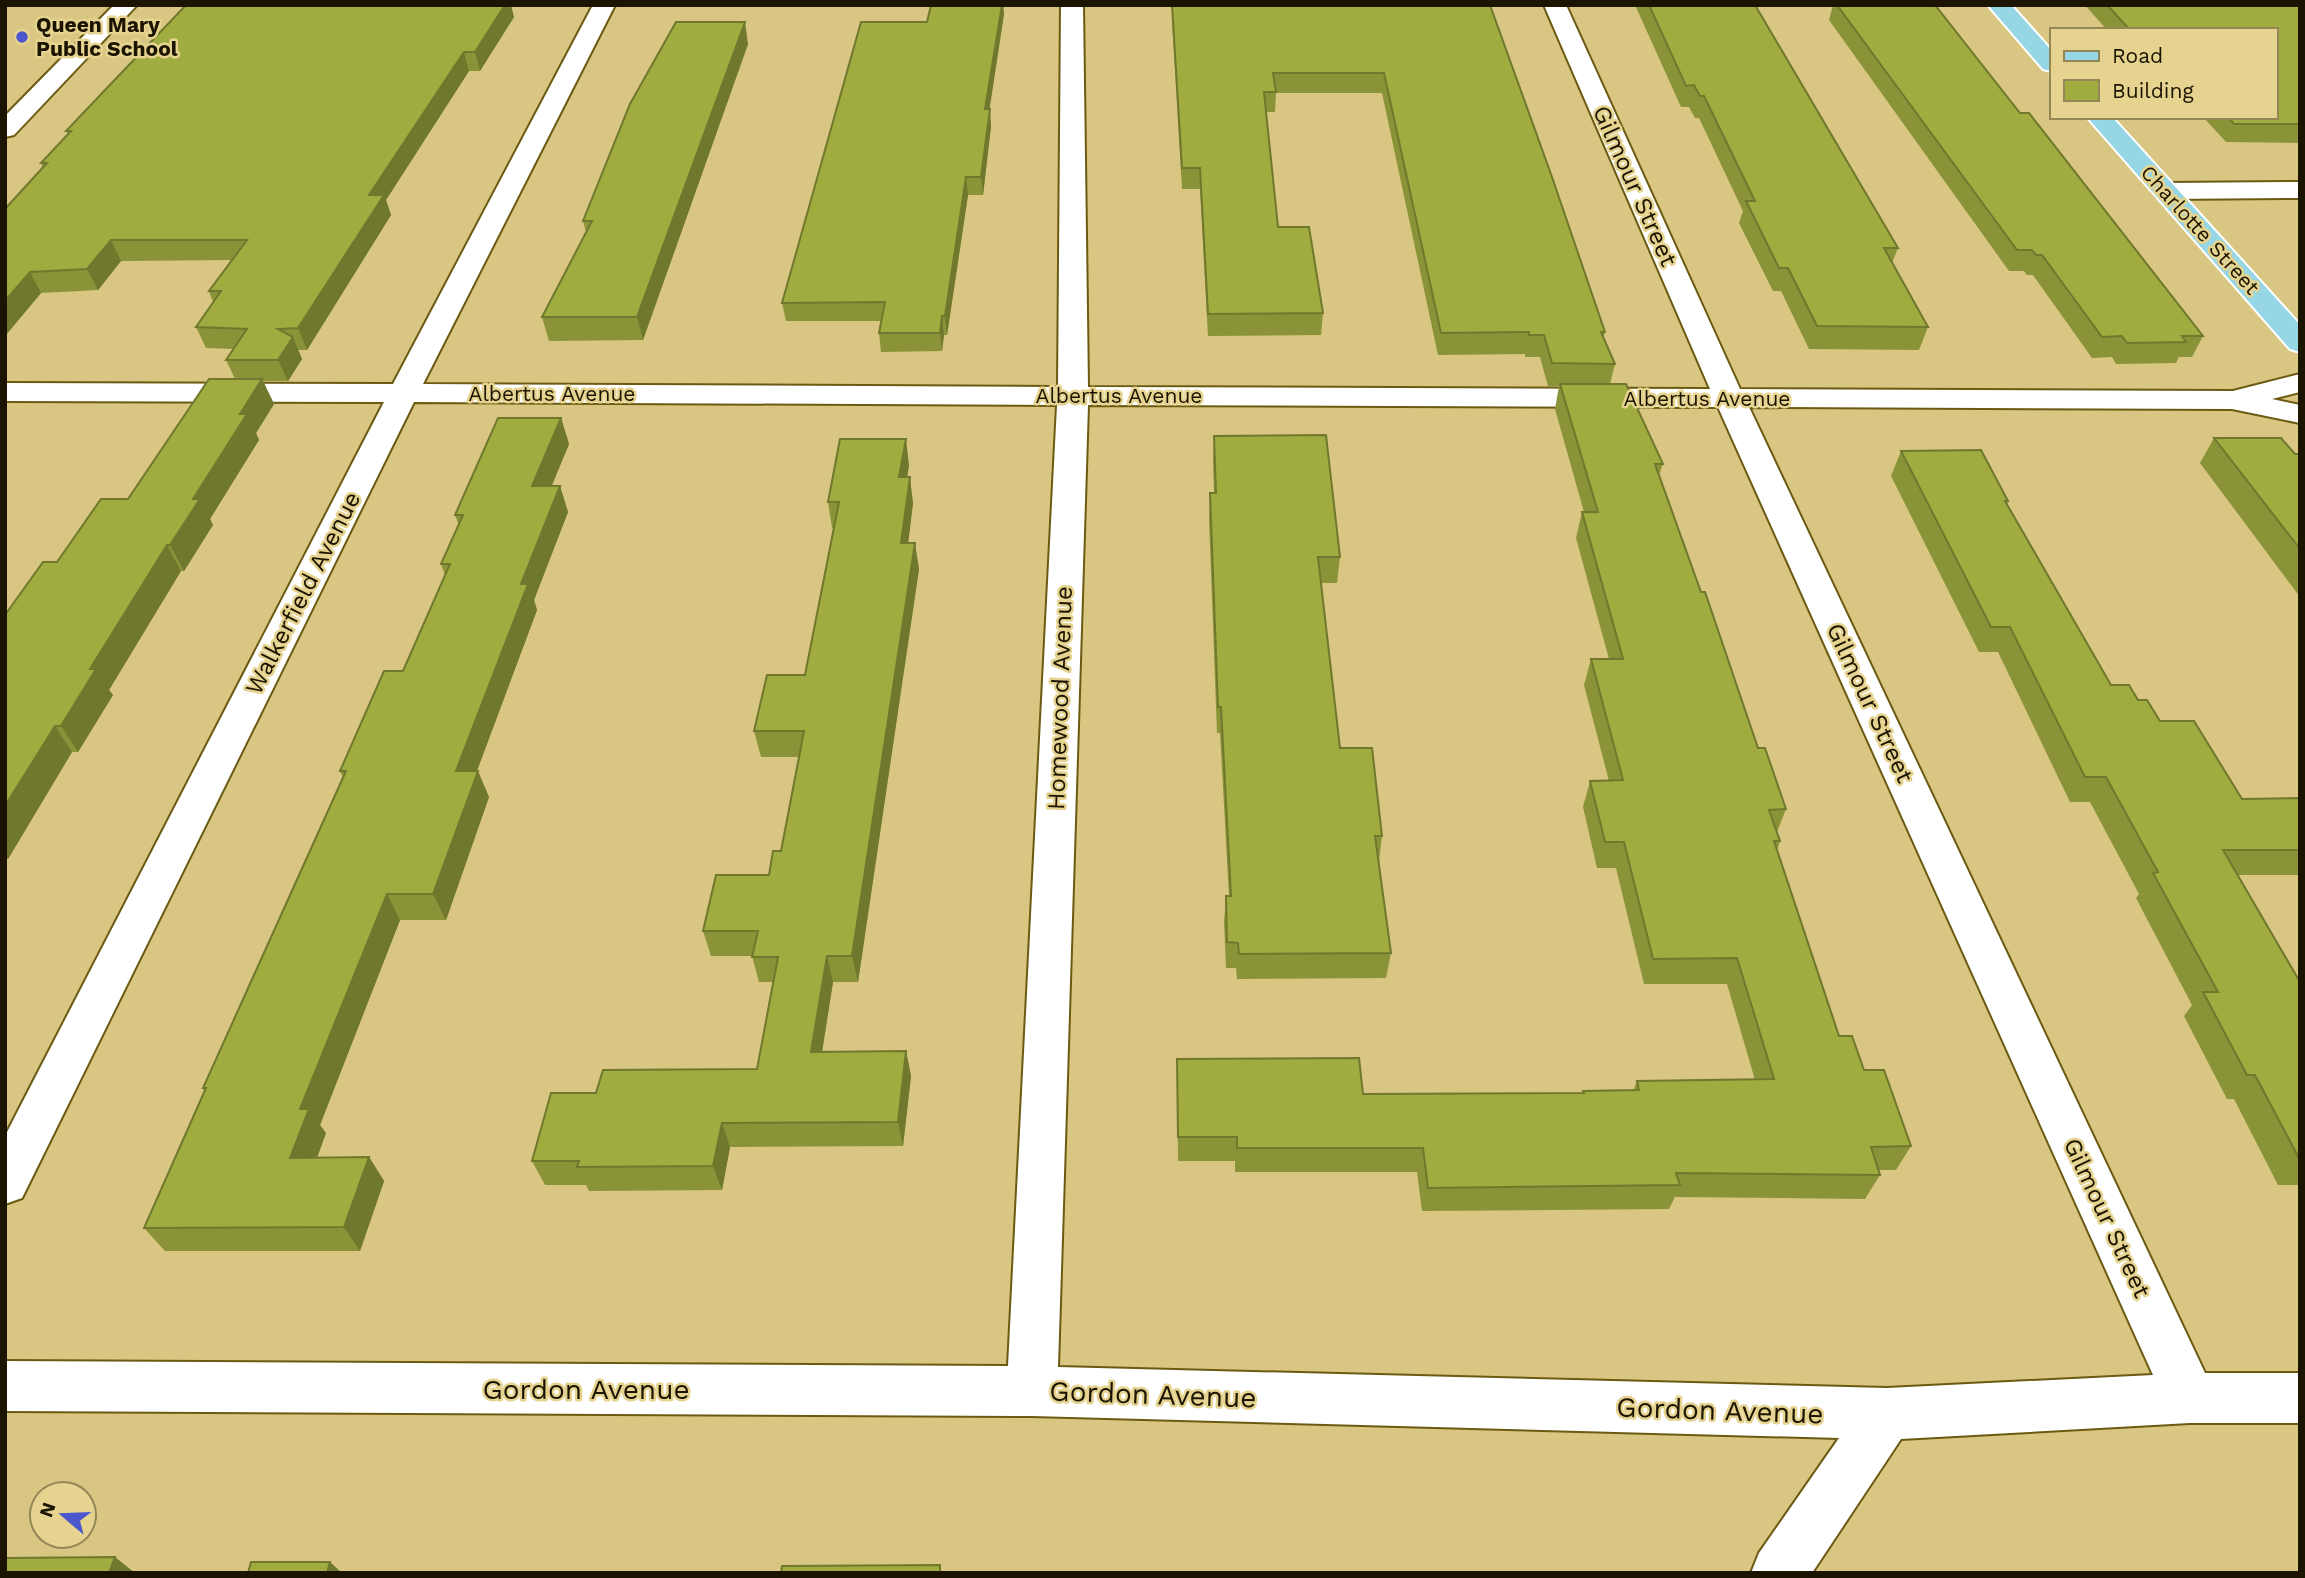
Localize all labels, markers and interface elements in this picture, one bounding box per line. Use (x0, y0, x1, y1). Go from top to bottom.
place label: Queen Mary Public School (36, 12, 178, 61)
legend (2050, 28, 2277, 119)
marker: Queen Mary Public School (14, 29, 30, 45)
text: Road (2112, 43, 2163, 68)
text: Building (2112, 78, 2194, 103)
street label: Gilmour Street (1587, 101, 1683, 271)
street label: Charlotte Street (2136, 160, 2265, 300)
street label: Albertus Avenue (469, 381, 635, 406)
street label: Albertus Avenue (1036, 383, 1202, 408)
street label: Albertus Avenue (1624, 386, 1790, 411)
street label: Walkerfield Avenue (240, 487, 366, 699)
street label: Homewood Avenue (1042, 586, 1078, 810)
street label: Gilmour Street (1821, 619, 1919, 787)
street label: Gilmour Street (2058, 1134, 2156, 1302)
street label: Gordon Avenue (482, 1373, 690, 1406)
street label: Gordon Avenue (1049, 1374, 1257, 1415)
street label: Gordon Avenue (1616, 1390, 1824, 1431)
north arrow (28, 1480, 98, 1550)
text: N (34, 1499, 61, 1520)

